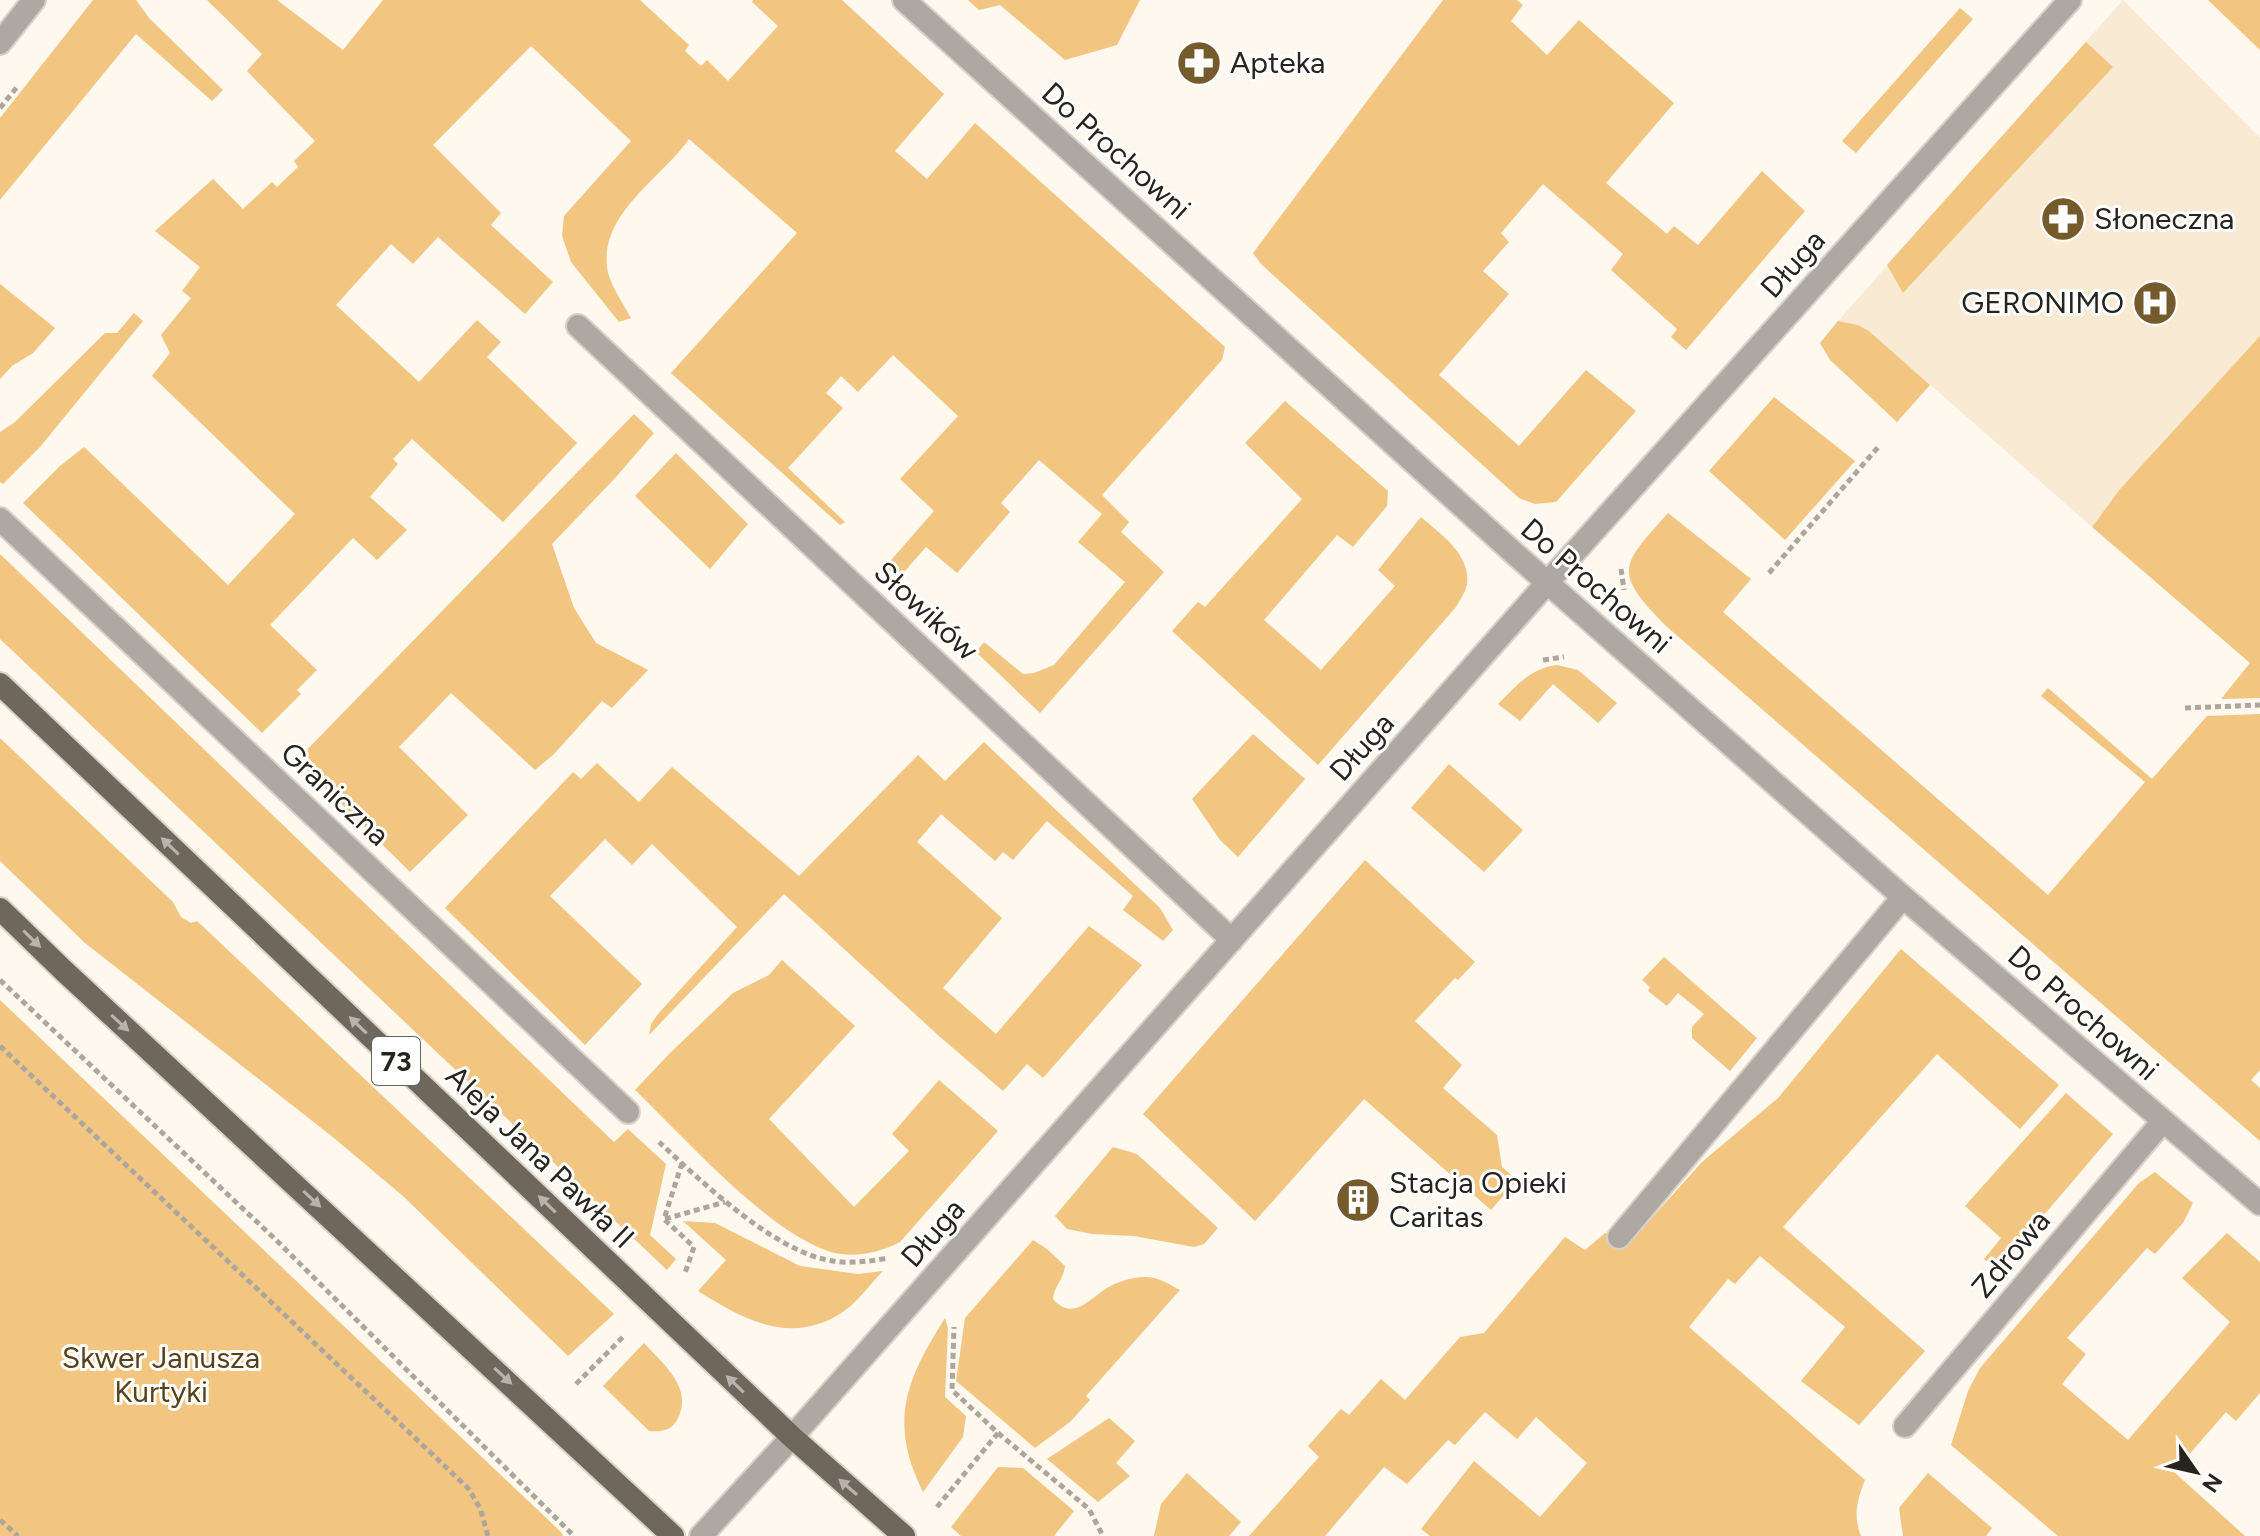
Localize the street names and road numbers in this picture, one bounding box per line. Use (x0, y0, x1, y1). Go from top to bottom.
street label: Do Prochowni (1034, 74, 1198, 227)
street label: Długa (1753, 222, 1833, 305)
street label: Do Prochowni (1513, 510, 1679, 661)
street label: Słowików (867, 553, 987, 669)
street label: Długa (1322, 705, 1402, 788)
street label: Graniczna (273, 734, 397, 853)
street label: Do Prochowni (2000, 937, 2166, 1088)
road number: 73 (372, 1037, 420, 1085)
street label: Aleja Jana Pawła II (439, 1057, 642, 1256)
street label: Długa (893, 1191, 972, 1275)
street label: Zdrowa (1964, 1203, 2058, 1305)

